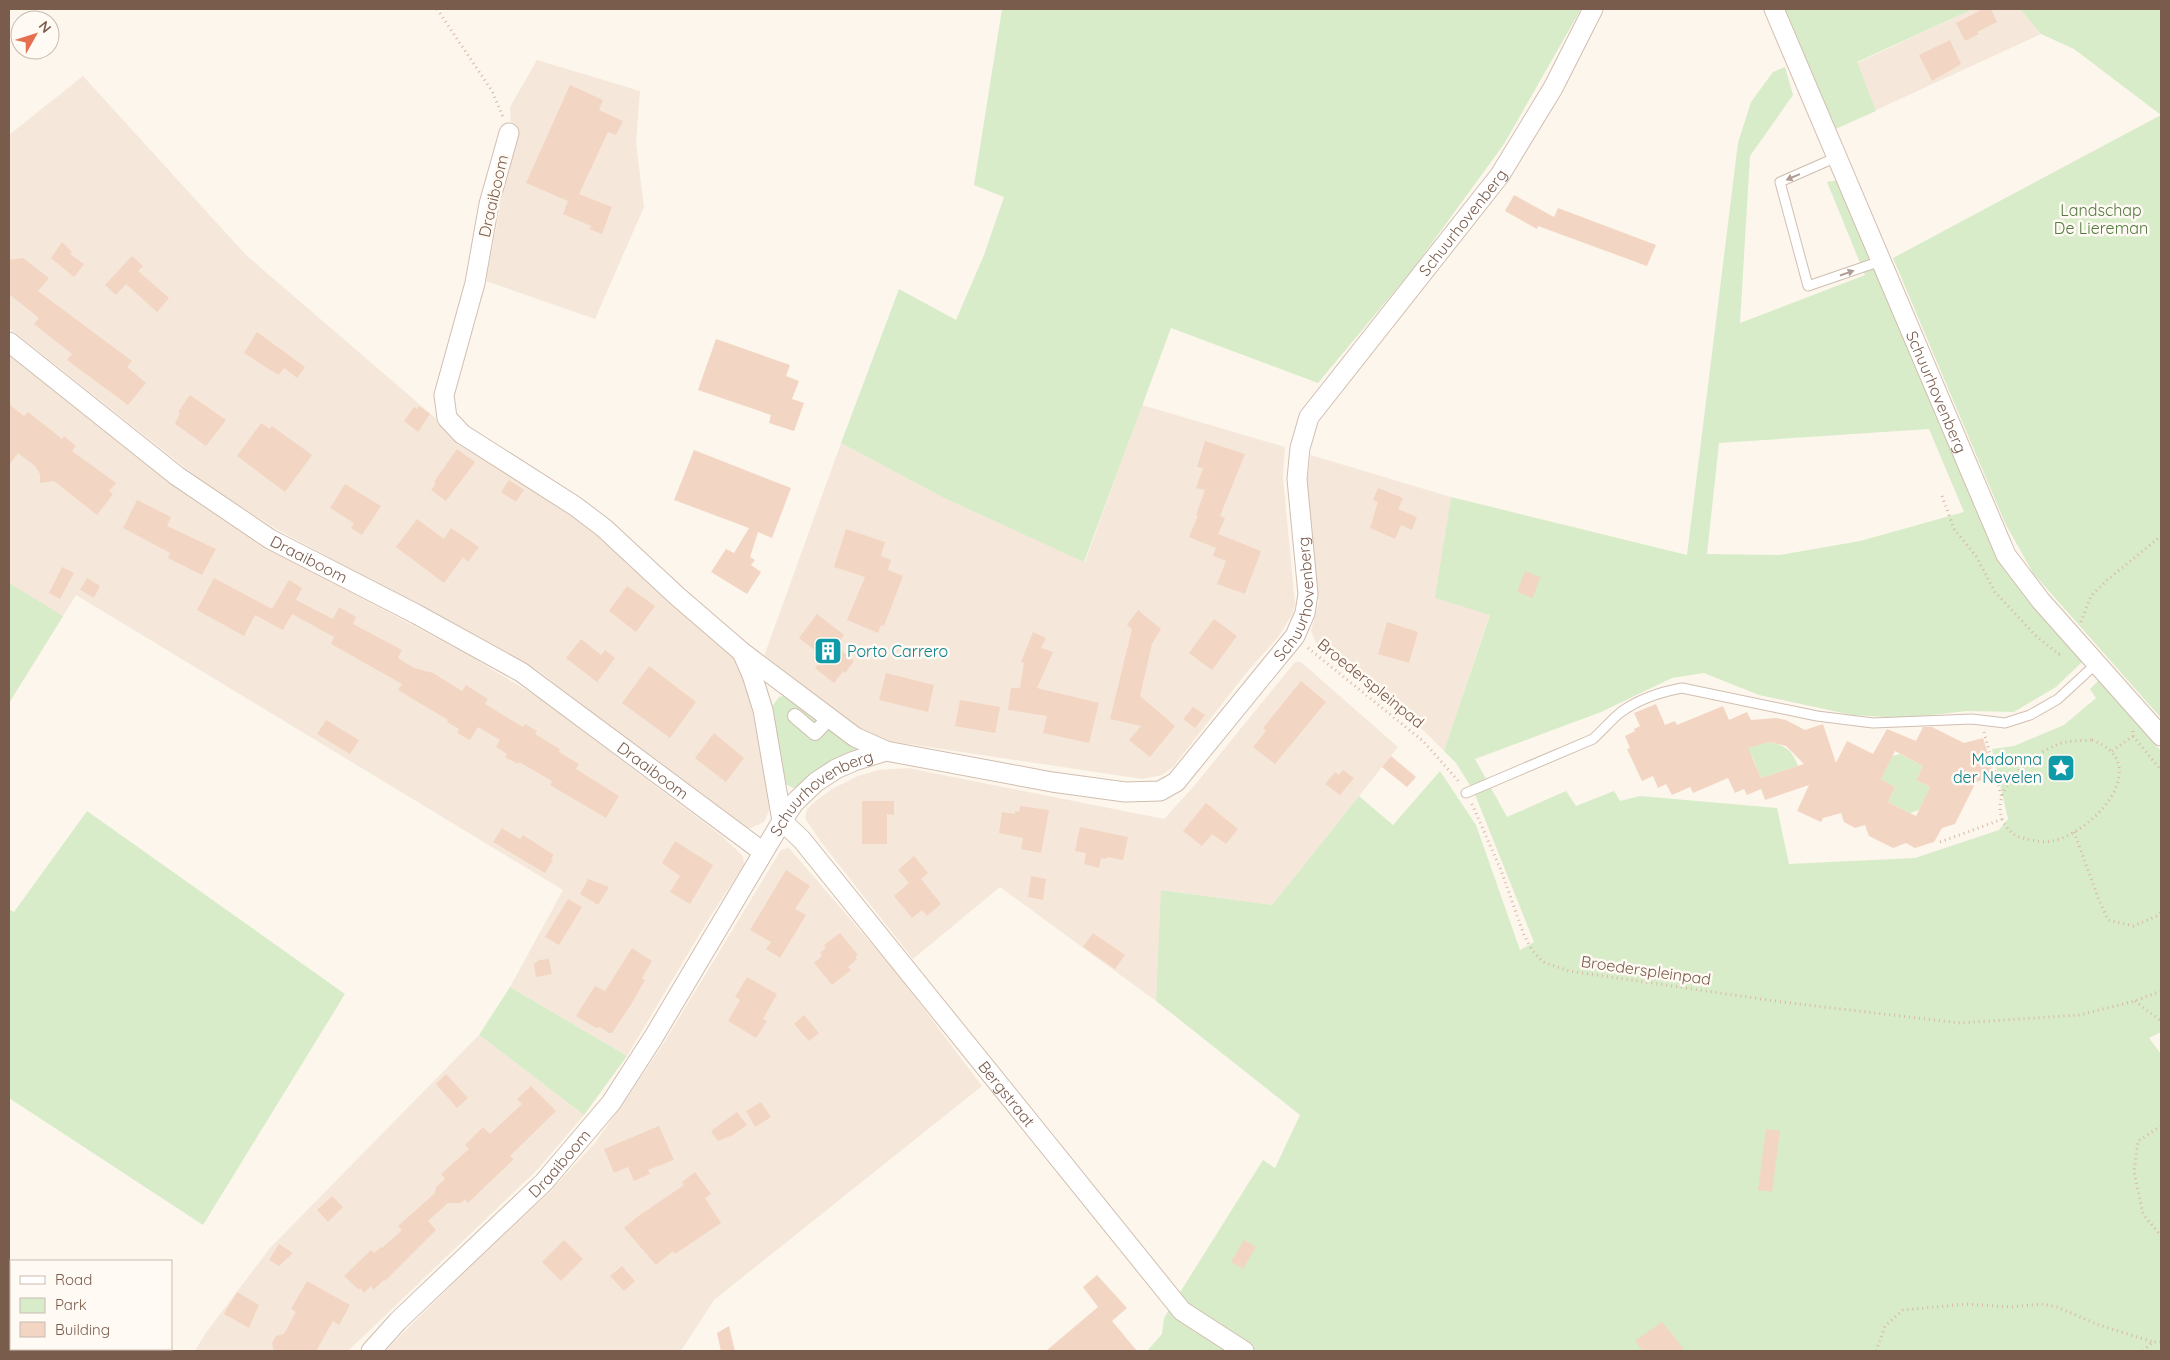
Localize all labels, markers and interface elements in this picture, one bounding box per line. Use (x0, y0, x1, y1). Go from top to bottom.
north arrow (10, 10, 60, 60)
text: N (35, 17, 55, 36)
street label: Draaiboom (474, 153, 512, 239)
street label: Schuurhovenberg (1414, 165, 1511, 280)
one-way arrow (1786, 173, 1800, 181)
park label: Landschap De Liereman (2054, 200, 2148, 238)
one-way arrow (1839, 269, 1854, 276)
street label: Schuurhovenberg (1902, 328, 1971, 456)
street label: Draaiboom (267, 531, 351, 587)
street label: Schuurhovenberg (1269, 536, 1318, 665)
street label: Broederspleinpad (1314, 634, 1428, 732)
building icon: Porto Carrero (813, 636, 843, 666)
place label: Porto Carrero (847, 641, 948, 661)
street label: Draaiboom (613, 737, 693, 803)
street label: Schuurhovenberg (765, 746, 876, 840)
place label: Madonna der Nevelen (1953, 749, 2042, 787)
place icon: Madonna der Nevelen (2046, 753, 2076, 783)
street label: Broederspleinpad (1580, 951, 1712, 989)
street label: Bergstraat (974, 1057, 1039, 1131)
street label: Draaiboom (524, 1125, 594, 1202)
legend (10, 1260, 172, 1350)
text: Road (55, 1270, 92, 1289)
text: Park (55, 1295, 87, 1314)
text: Building (55, 1320, 110, 1339)

